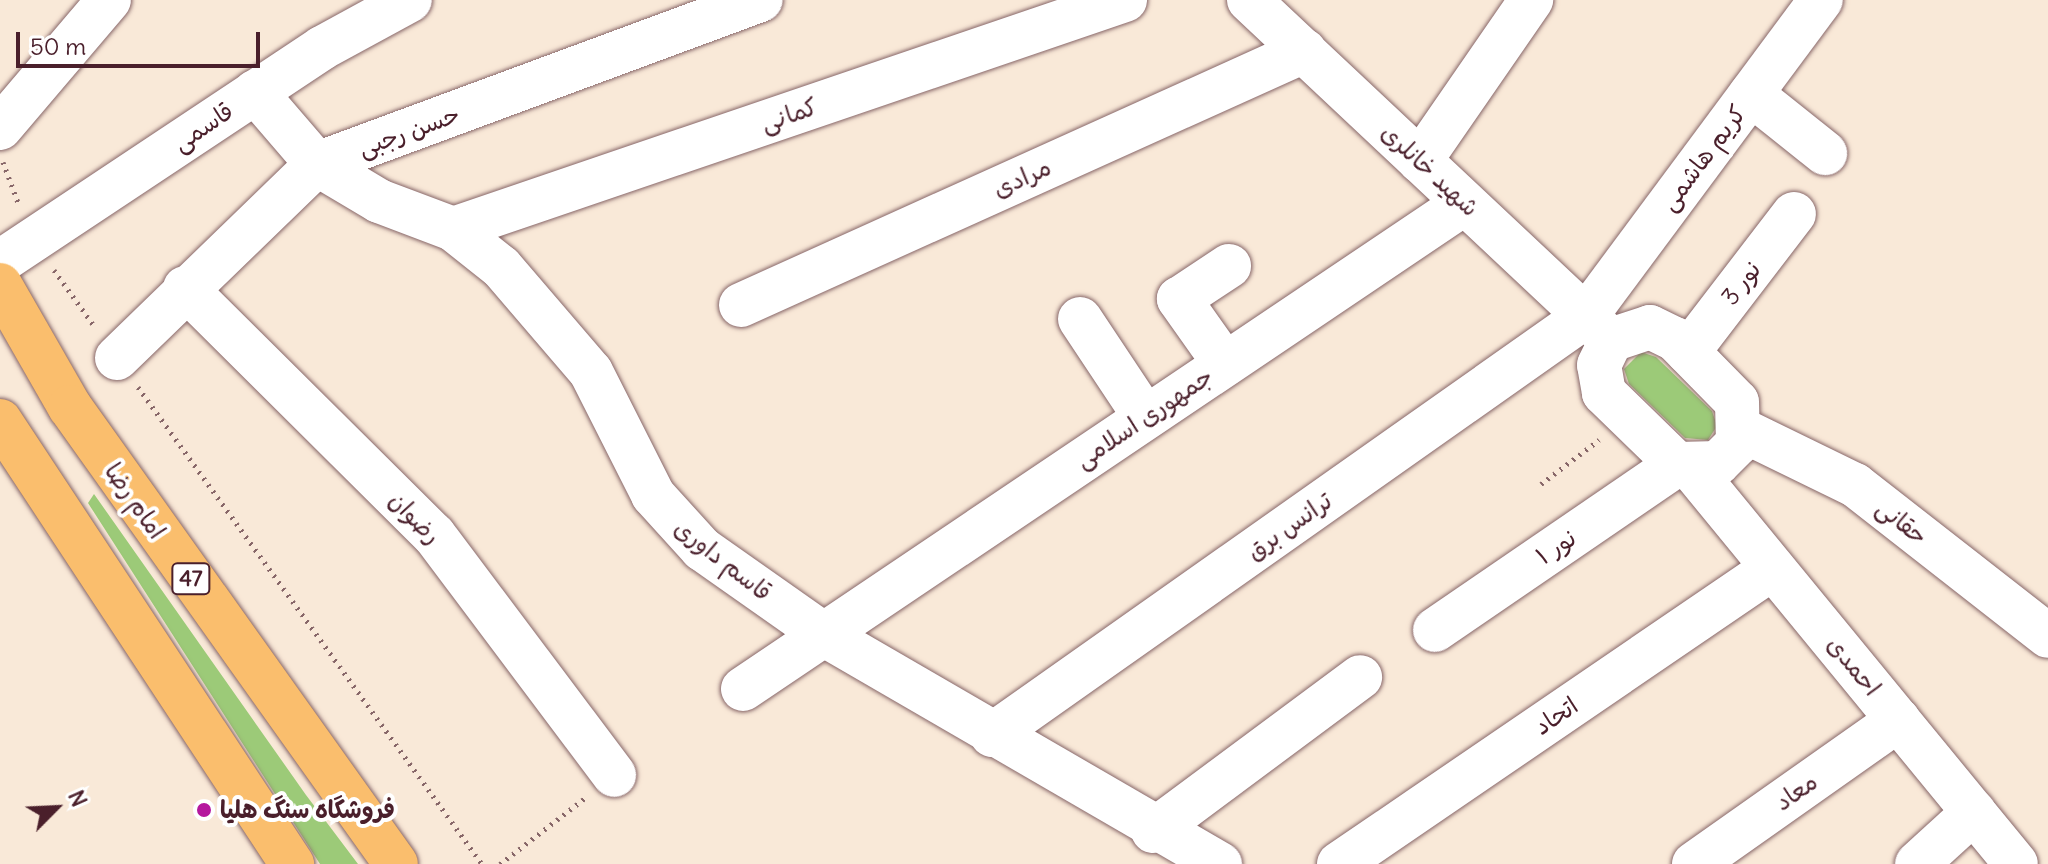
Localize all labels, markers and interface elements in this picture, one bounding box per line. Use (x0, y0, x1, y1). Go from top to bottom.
scale bar (20, 16, 264, 66)
text: 50 m (30, 31, 86, 61)
street label: کمانی (757, 92, 821, 138)
street label: قاسمی (167, 96, 239, 158)
street label: حسن رجبی (354, 99, 464, 163)
street label: کریم هاشمی (1654, 99, 1752, 217)
street label: شهید خانلری (1375, 118, 1485, 222)
street label: مرادی (989, 153, 1055, 203)
street label: نور 3 (1715, 256, 1767, 310)
street label: جمهوری اسلامی (1070, 361, 1218, 475)
street label: امام رضا (99, 458, 171, 544)
street label: رضوان (383, 486, 447, 550)
street label: ترانس برق (1241, 486, 1337, 566)
street label: حقانی (1871, 493, 1933, 551)
street label: قاسم داوری (669, 513, 777, 607)
street label: نور ۱ (1530, 523, 1582, 571)
road number: 47 (171, 561, 211, 597)
street label: احمدی (1821, 630, 1887, 702)
street label: اتحاد (1529, 691, 1583, 741)
street label: معاد (1769, 767, 1823, 817)
north arrow (16, 768, 96, 848)
text: N (62, 786, 94, 811)
place label: فروشگاه سنگ هلیا (220, 796, 395, 824)
marker: فروشگاه سنگ هلیا (195, 801, 213, 819)

